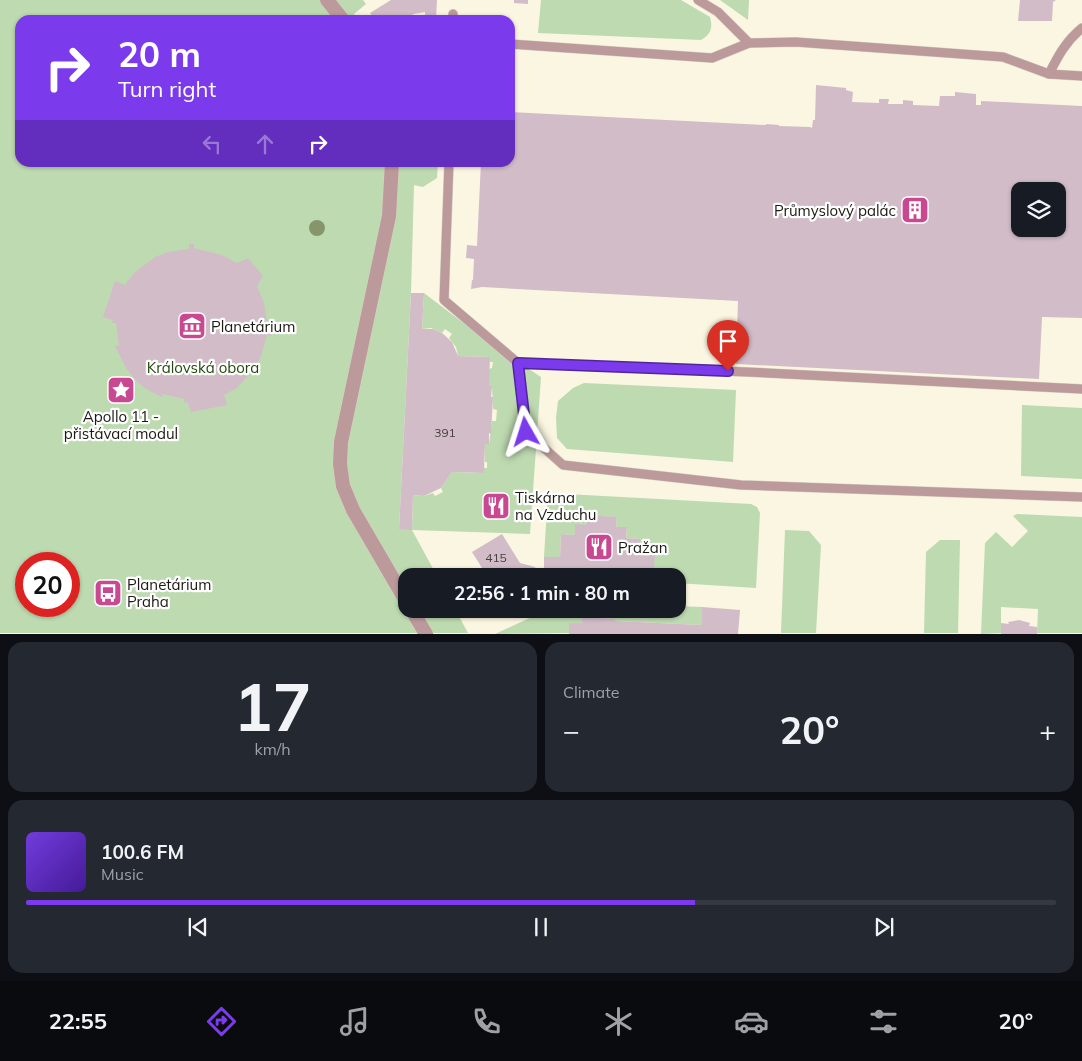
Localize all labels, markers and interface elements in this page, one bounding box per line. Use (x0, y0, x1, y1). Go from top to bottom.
text: 20 m (118, 32, 201, 76)
icon: right (35, 35, 100, 100)
text: Turn right (118, 75, 216, 103)
icon: left (198, 130, 226, 158)
icon: ahead (251, 130, 279, 158)
icon: right (304, 130, 332, 158)
map controls (1011, 182, 1066, 237)
button: layers (1011, 182, 1066, 237)
building icon: Průmyslový palác (900, 195, 930, 225)
place label: Průmyslový palác (774, 201, 896, 220)
museum icon: Planetárium (177, 311, 207, 341)
place label: Planetárium (211, 317, 295, 336)
pin (707, 320, 749, 371)
icon: arrive (714, 327, 742, 355)
park label: Královská obora (147, 358, 259, 377)
place icon: Apollo 11 - přistávací modul (106, 375, 136, 405)
position arrow (499, 405, 551, 457)
place label: Apollo 11 - přistávací modul (64, 407, 178, 443)
house number: 391 (434, 425, 456, 440)
place label: Tiskárna na Vzduchu (515, 488, 597, 524)
restaurant icon: Tiskárna na Vzduchu (481, 491, 511, 521)
restaurant icon: Pražan (584, 532, 614, 562)
place label: Pražan (618, 538, 668, 557)
house number: 415 (485, 550, 507, 565)
speed limit sign: 20 (15, 552, 80, 617)
place label: Planetárium Praha (127, 575, 211, 611)
bus stop icon: Planetárium Praha (93, 578, 123, 608)
text: 22:56 · 1 min · 80 m (454, 581, 630, 605)
text: 17 (233, 666, 312, 747)
text: Climate (563, 682, 619, 702)
text: 20° (779, 706, 840, 754)
text: − (563, 713, 580, 748)
text: + (1039, 713, 1056, 748)
text: km/h (254, 739, 291, 759)
text: 100.6 FM (101, 840, 184, 864)
text: Music (101, 864, 144, 884)
icon: previous (184, 913, 212, 941)
icon: pause (527, 913, 555, 941)
icon: next (870, 913, 898, 941)
icon: directions (204, 1004, 239, 1039)
icon: music (337, 1004, 372, 1039)
icon: phone (469, 1004, 504, 1039)
icon: climate (601, 1004, 636, 1039)
icon: car (734, 1004, 769, 1039)
icon: filters (866, 1004, 901, 1039)
text: 22:55 (49, 1007, 107, 1035)
text: 20° (998, 1007, 1033, 1035)

